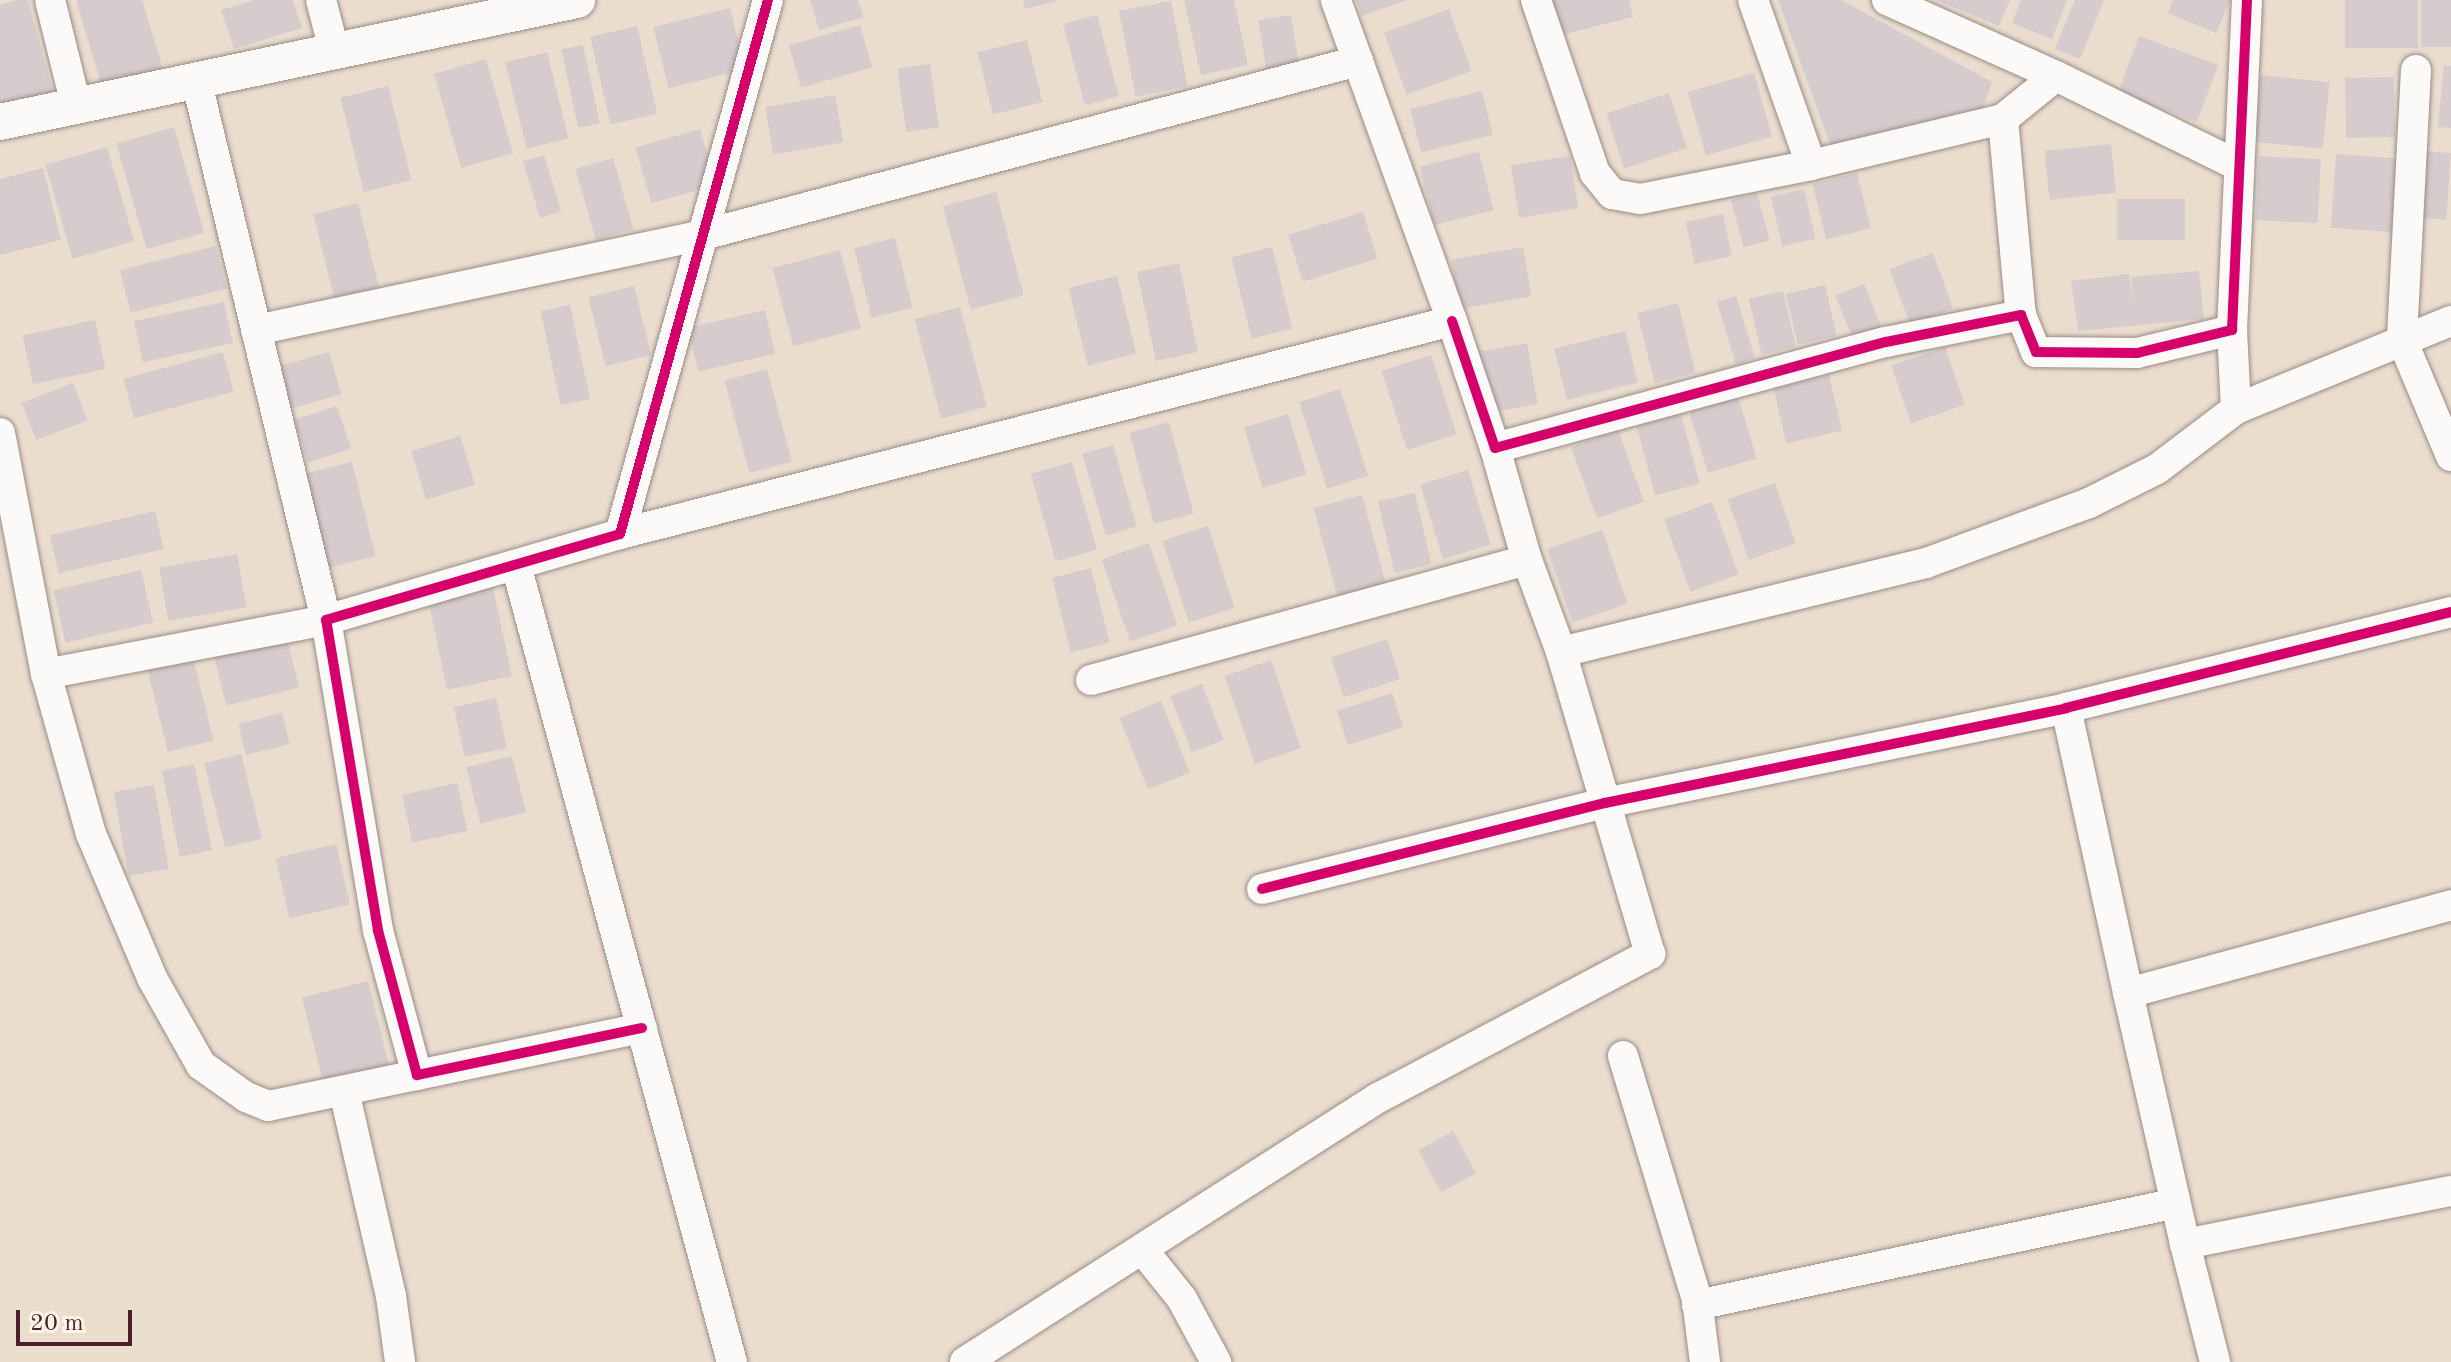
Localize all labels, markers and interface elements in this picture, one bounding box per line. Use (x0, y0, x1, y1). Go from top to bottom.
scale bar (20, 1294, 136, 1344)
text: 20 m (30, 1312, 84, 1336)

